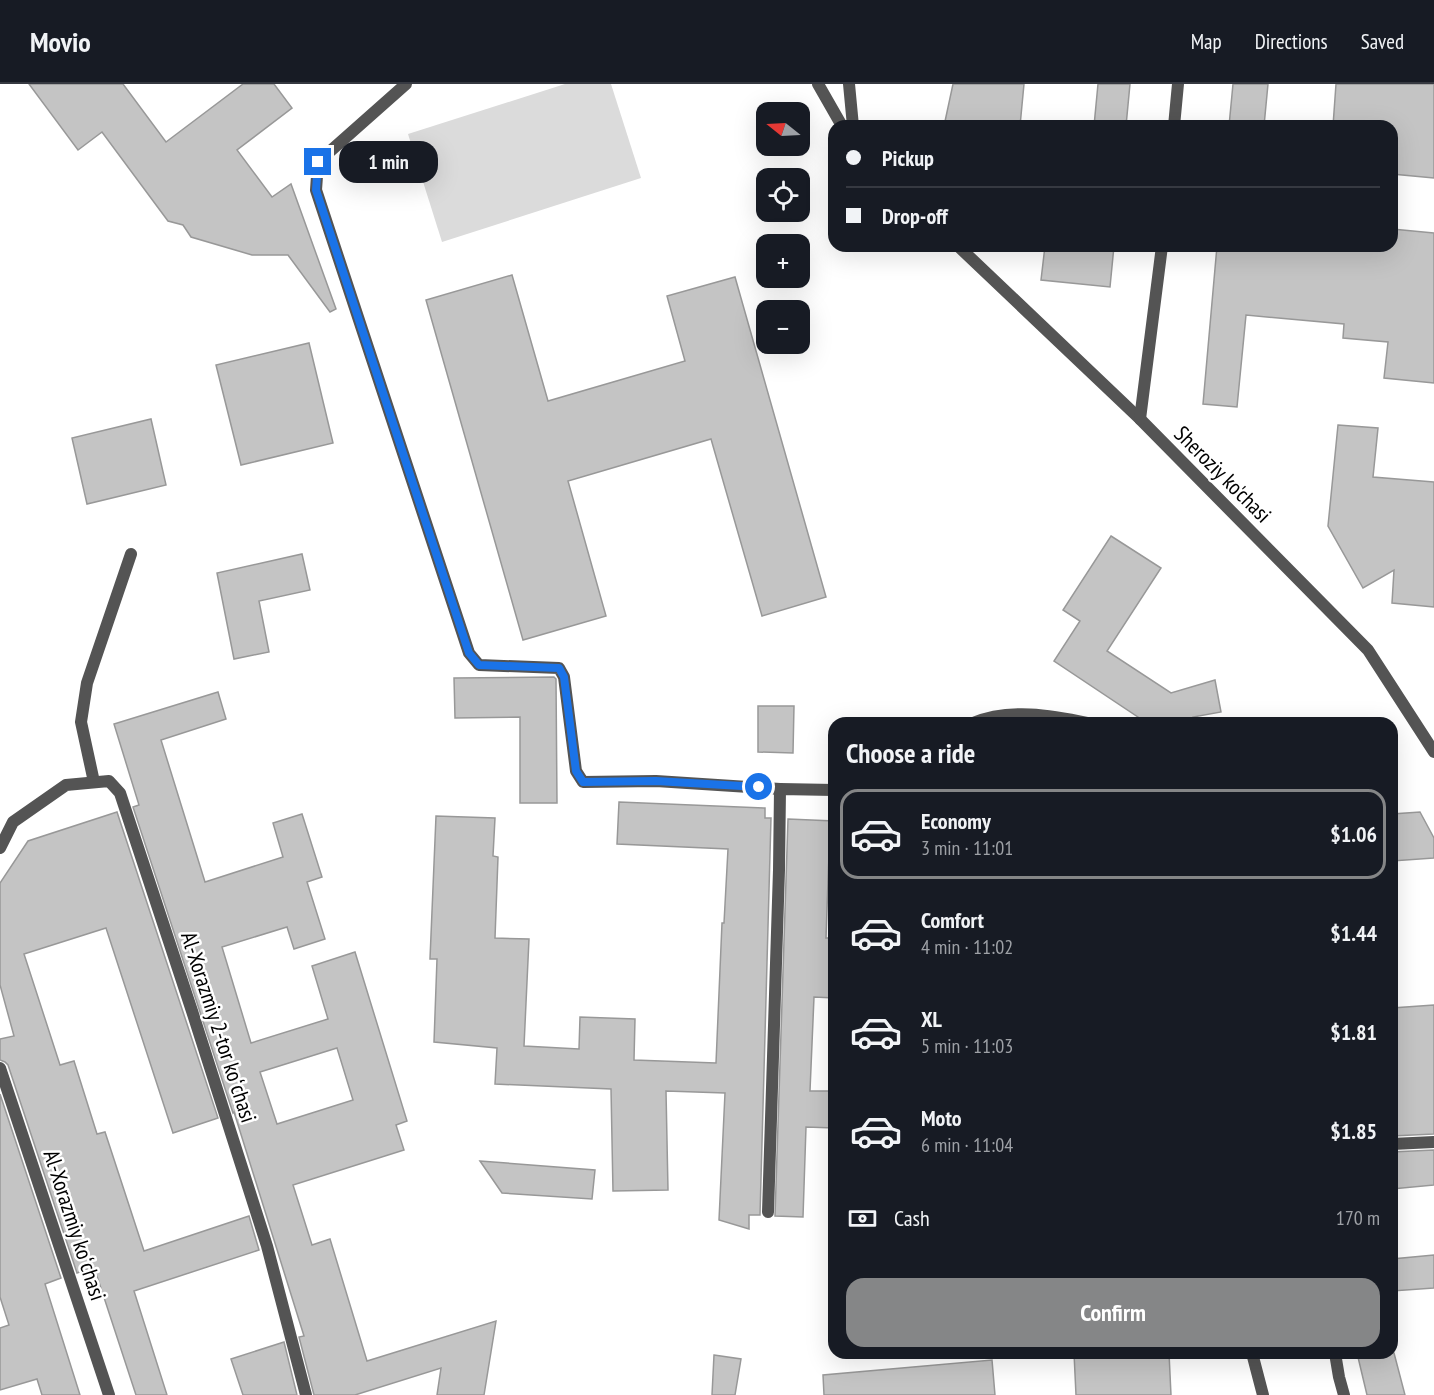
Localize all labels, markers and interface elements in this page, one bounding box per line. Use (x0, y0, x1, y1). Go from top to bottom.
text: Movio (30, 23, 91, 60)
text: Map (1191, 28, 1222, 55)
text: Directions (1255, 28, 1328, 55)
text: Saved (1361, 28, 1404, 55)
north arrow (756, 102, 810, 156)
map controls (756, 102, 810, 354)
callout: 1 min (339, 141, 438, 183)
text: Pickup (882, 144, 934, 172)
route end (304, 148, 331, 175)
text: 1 min (368, 149, 409, 175)
button: locate (756, 168, 810, 222)
text: Drop-off (882, 202, 948, 230)
button: + (756, 234, 810, 288)
button: − (756, 300, 810, 354)
street label: Sheroziy ko'chasi (1169, 420, 1277, 528)
text: Choose a ride (846, 736, 975, 770)
route start (745, 773, 772, 800)
icon: car (849, 807, 903, 861)
text: Economy (921, 807, 991, 835)
text: $1.06 (1330, 820, 1377, 848)
text: 3 min · 11:01 (921, 835, 1013, 861)
icon: car (849, 906, 903, 960)
text: Comfort (921, 906, 984, 934)
text: $1.44 (1330, 919, 1377, 947)
street label: Al-Xorazmiy 2-tor koʻchasi (175, 928, 263, 1126)
text: 4 min · 11:02 (921, 934, 1013, 960)
icon: car (849, 1005, 903, 1059)
text: XL (921, 1005, 942, 1033)
text: $1.81 (1330, 1018, 1377, 1046)
text: 5 min · 11:03 (921, 1033, 1013, 1059)
icon: car (849, 1104, 903, 1158)
text: Moto (921, 1104, 962, 1132)
text: $1.85 (1330, 1117, 1377, 1145)
text: 6 min · 11:04 (921, 1132, 1013, 1158)
street label: Al-Xorazmiy koʻchasi (37, 1146, 113, 1304)
icon: cash (846, 1202, 879, 1235)
text: Cash (894, 1204, 930, 1232)
text: 170 m (1336, 1205, 1380, 1231)
button: Confirm (846, 1278, 1380, 1347)

